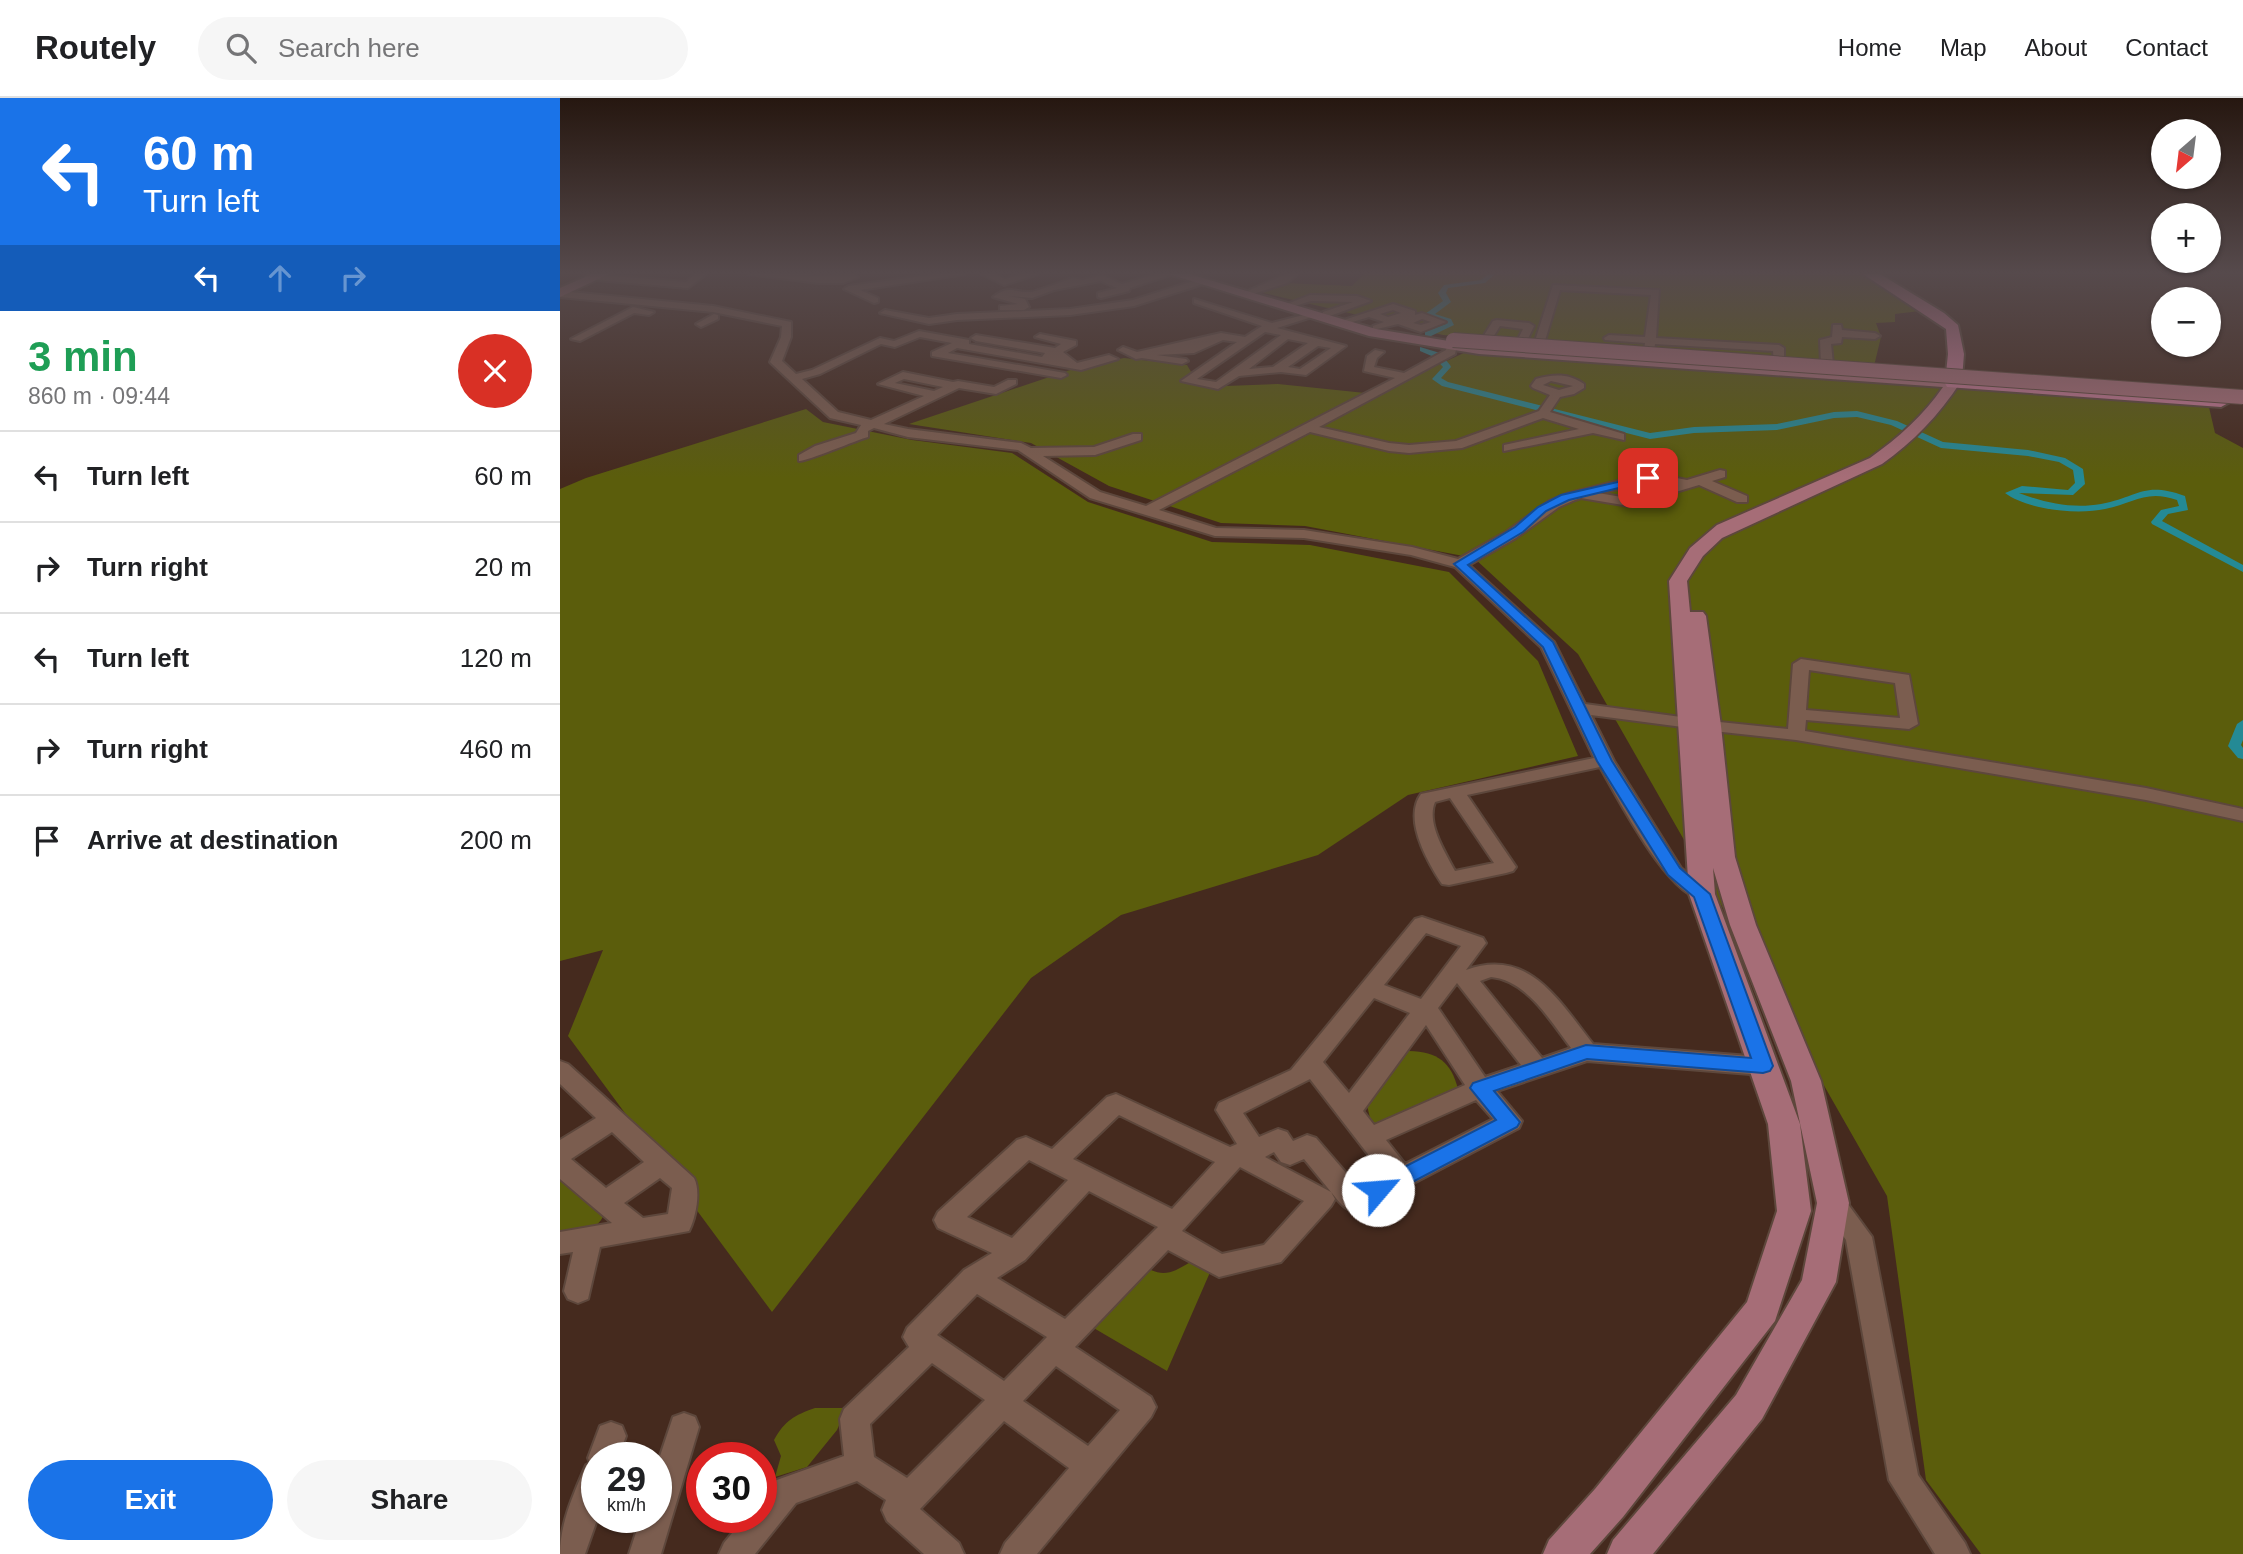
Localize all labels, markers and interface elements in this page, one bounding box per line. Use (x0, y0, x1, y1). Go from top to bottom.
search box (198, 17, 688, 80)
text: Routely (35, 29, 156, 66)
icon: search (222, 29, 260, 67)
text: Search here (278, 33, 420, 63)
text: Home (1838, 34, 1902, 61)
text: Map (1940, 34, 1987, 61)
text: About (2025, 34, 2087, 61)
text: Contact (2125, 34, 2208, 61)
north arrow (2151, 119, 2221, 189)
map controls (2151, 119, 2221, 357)
icon: left (28, 126, 119, 217)
text: 60 m (143, 126, 255, 180)
text: Turn left (143, 183, 259, 219)
button: + (2151, 203, 2221, 273)
icon: left (188, 259, 226, 297)
icon: ahead (261, 259, 299, 297)
icon: right (334, 259, 372, 297)
button: − (2151, 287, 2221, 357)
text: 3 min (28, 333, 138, 380)
button: close (458, 334, 532, 408)
text: 860 m · 09:44 (28, 383, 170, 409)
pin (1618, 448, 1678, 508)
icon: left (28, 458, 66, 496)
icon: arrive (1629, 459, 1667, 497)
text: Turn left (87, 461, 189, 491)
text: 60 m (474, 461, 532, 491)
icon: right (28, 549, 66, 587)
text: Turn right (87, 552, 208, 582)
text: 20 m (474, 552, 532, 582)
icon: left (28, 640, 66, 678)
text: Turn left (87, 643, 189, 673)
text: 120 m (460, 643, 532, 673)
icon: right (28, 731, 66, 769)
text: Turn right (87, 734, 208, 764)
text: 460 m (460, 734, 532, 764)
icon: arrive (28, 822, 66, 860)
text: Arrive at destination (87, 825, 338, 855)
text: 200 m (460, 825, 532, 855)
position arrow (1341, 1153, 1415, 1227)
speed limit sign: 30 (686, 1442, 777, 1533)
text: 29 (607, 1459, 646, 1498)
button: Exit (28, 1460, 273, 1540)
button: Share (287, 1460, 532, 1540)
text: km/h (607, 1495, 646, 1515)

